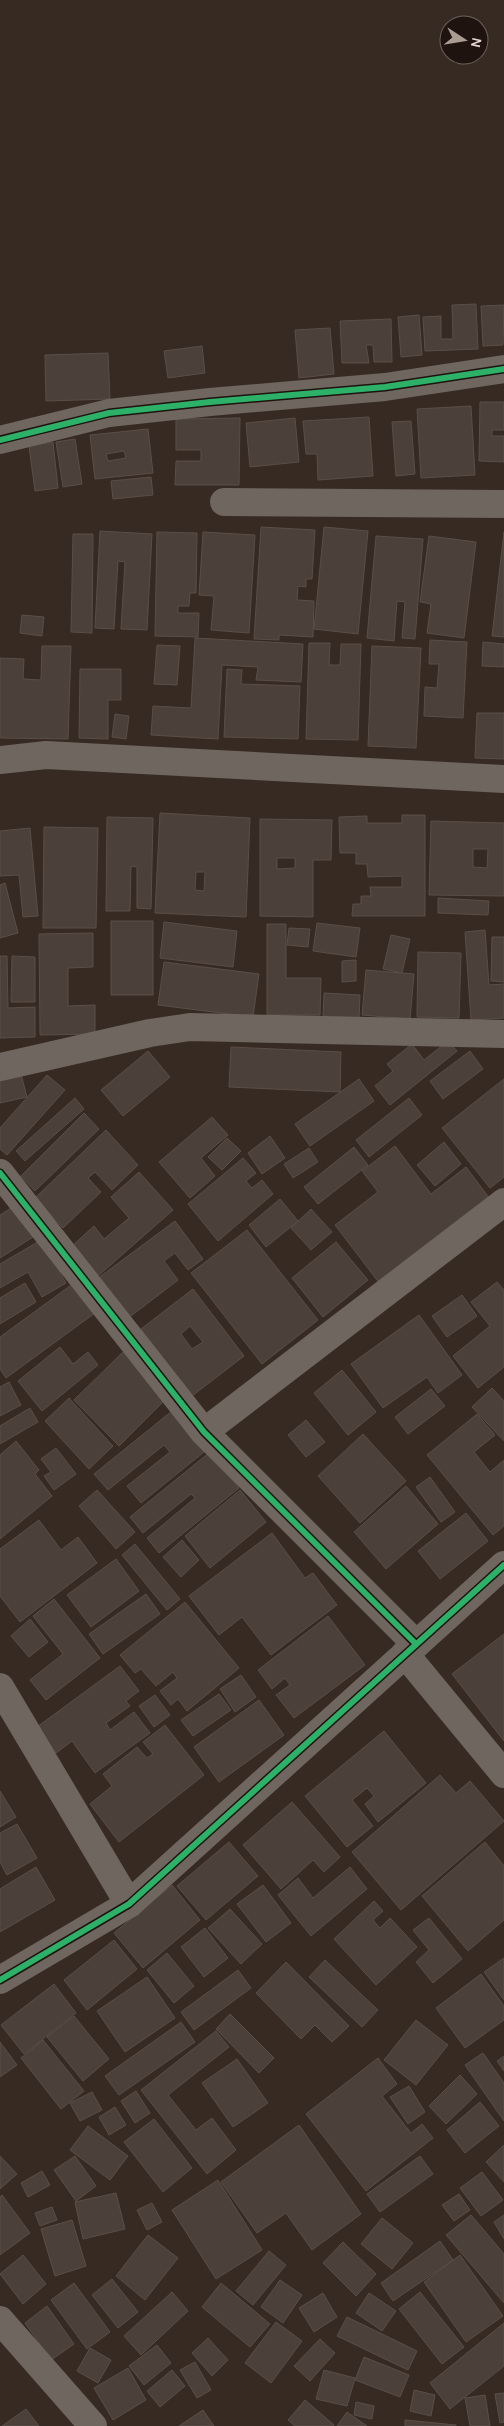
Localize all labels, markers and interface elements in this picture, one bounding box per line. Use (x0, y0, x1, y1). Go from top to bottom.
north arrow (439, 15, 489, 65)
text: N (467, 36, 486, 49)

